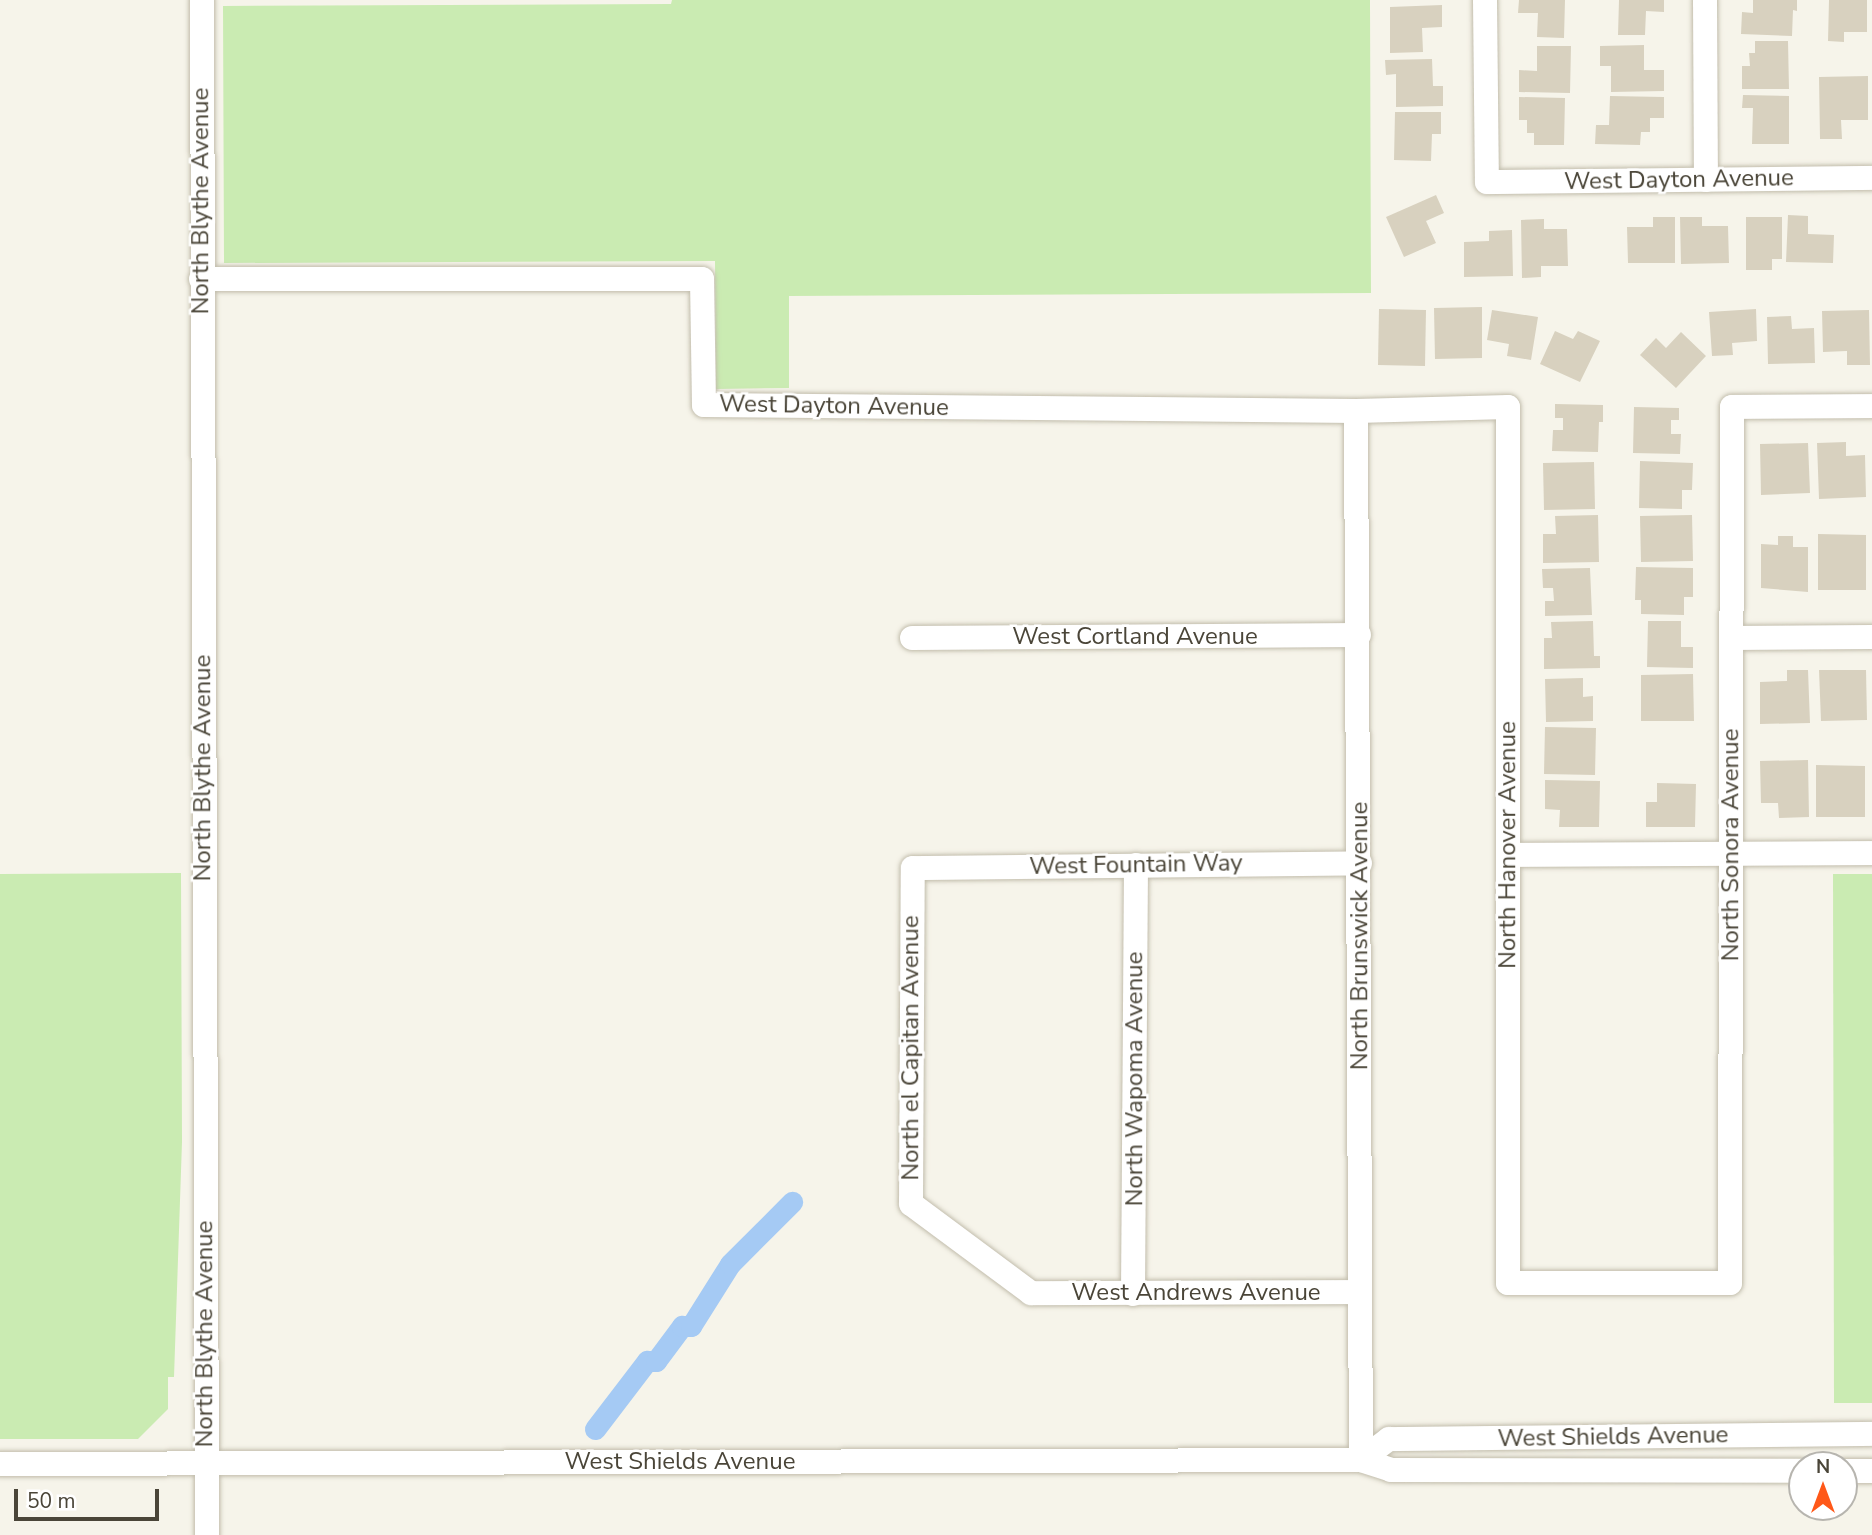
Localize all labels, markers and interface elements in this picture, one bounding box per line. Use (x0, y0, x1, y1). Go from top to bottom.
street label: North Blythe Avenue (187, 88, 215, 314)
street label: West Dayton Avenue (1564, 164, 1794, 196)
street label: West Dayton Avenue (719, 390, 949, 422)
street label: West Cortland Avenue (1012, 623, 1258, 651)
street label: North Blythe Avenue (189, 655, 217, 881)
street label: North Hanover Avenue (1494, 721, 1522, 969)
street label: North Sonora Avenue (1717, 729, 1745, 961)
street label: North Brunswick Avenue (1346, 802, 1374, 1070)
street label: West Fountain Way (1029, 849, 1243, 881)
street label: North el Capitan Avenue (897, 915, 925, 1181)
street label: North Wapoma Avenue (1121, 952, 1149, 1206)
street label: North Blythe Avenue (191, 1221, 219, 1447)
street label: West Andrews Avenue (1071, 1279, 1321, 1307)
street label: West Shields Avenue (1497, 1421, 1729, 1453)
street label: West Shields Avenue (565, 1448, 795, 1476)
north arrow (1788, 1451, 1858, 1521)
text: N (1816, 1454, 1830, 1480)
scale bar (18, 1476, 163, 1520)
text: 50 m (27, 1487, 76, 1515)

